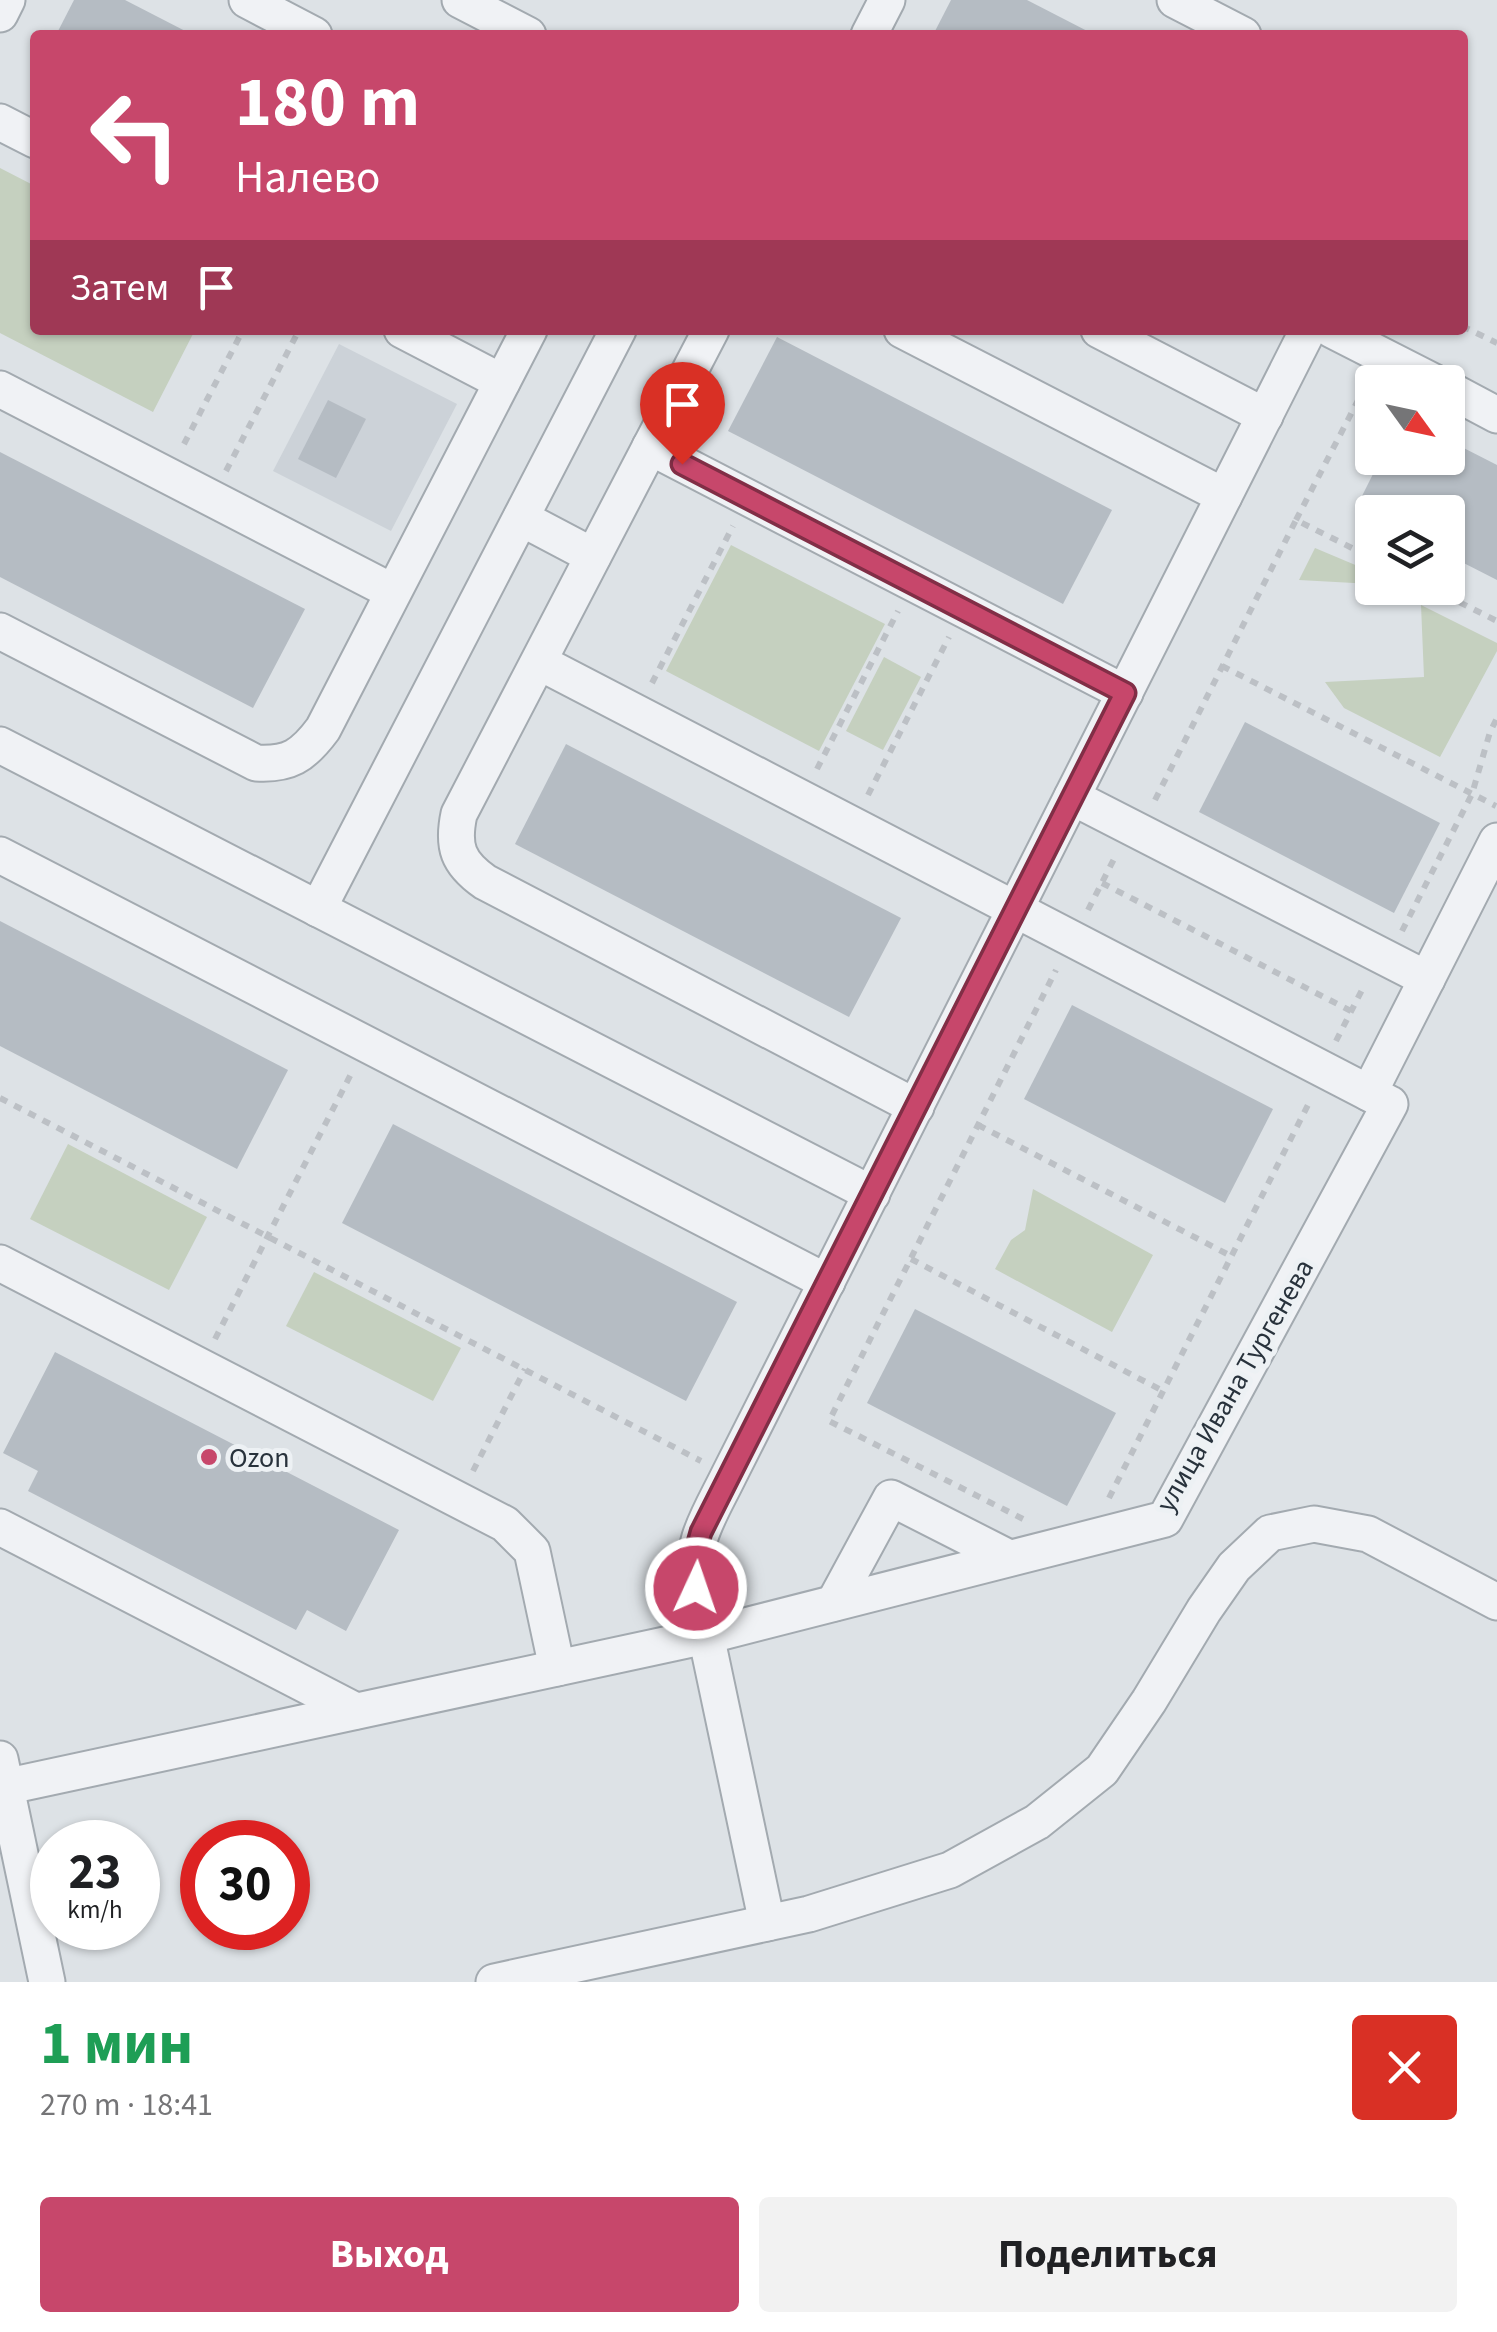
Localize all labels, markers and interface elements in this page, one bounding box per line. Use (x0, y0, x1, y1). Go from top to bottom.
text: 180 m (235, 53, 420, 153)
icon: left (70, 70, 200, 200)
text: Налево (235, 146, 381, 210)
icon: arrive (189, 260, 244, 315)
text: Затем (70, 261, 169, 315)
pin (640, 362, 725, 465)
north arrow (1355, 365, 1465, 475)
map controls (1355, 365, 1465, 605)
icon: arrive (655, 377, 710, 432)
button: layers (1355, 495, 1465, 605)
street label: улица Ивана Тургенева (1146, 1252, 1324, 1519)
place label: Ozon (229, 1438, 290, 1478)
marker: Ozon (198, 1446, 220, 1468)
position arrow (644, 1536, 748, 1640)
speed limit sign: 30 (180, 1820, 310, 1950)
text: 23 (69, 1837, 121, 1908)
text: km/h (67, 1892, 123, 1928)
text: 1 мин (40, 2002, 193, 2087)
button: close (1352, 2015, 1457, 2120)
text: 270 m · 18:41 (40, 2082, 213, 2128)
button: Выход (40, 2197, 739, 2312)
button: Поделиться (759, 2197, 1457, 2312)

